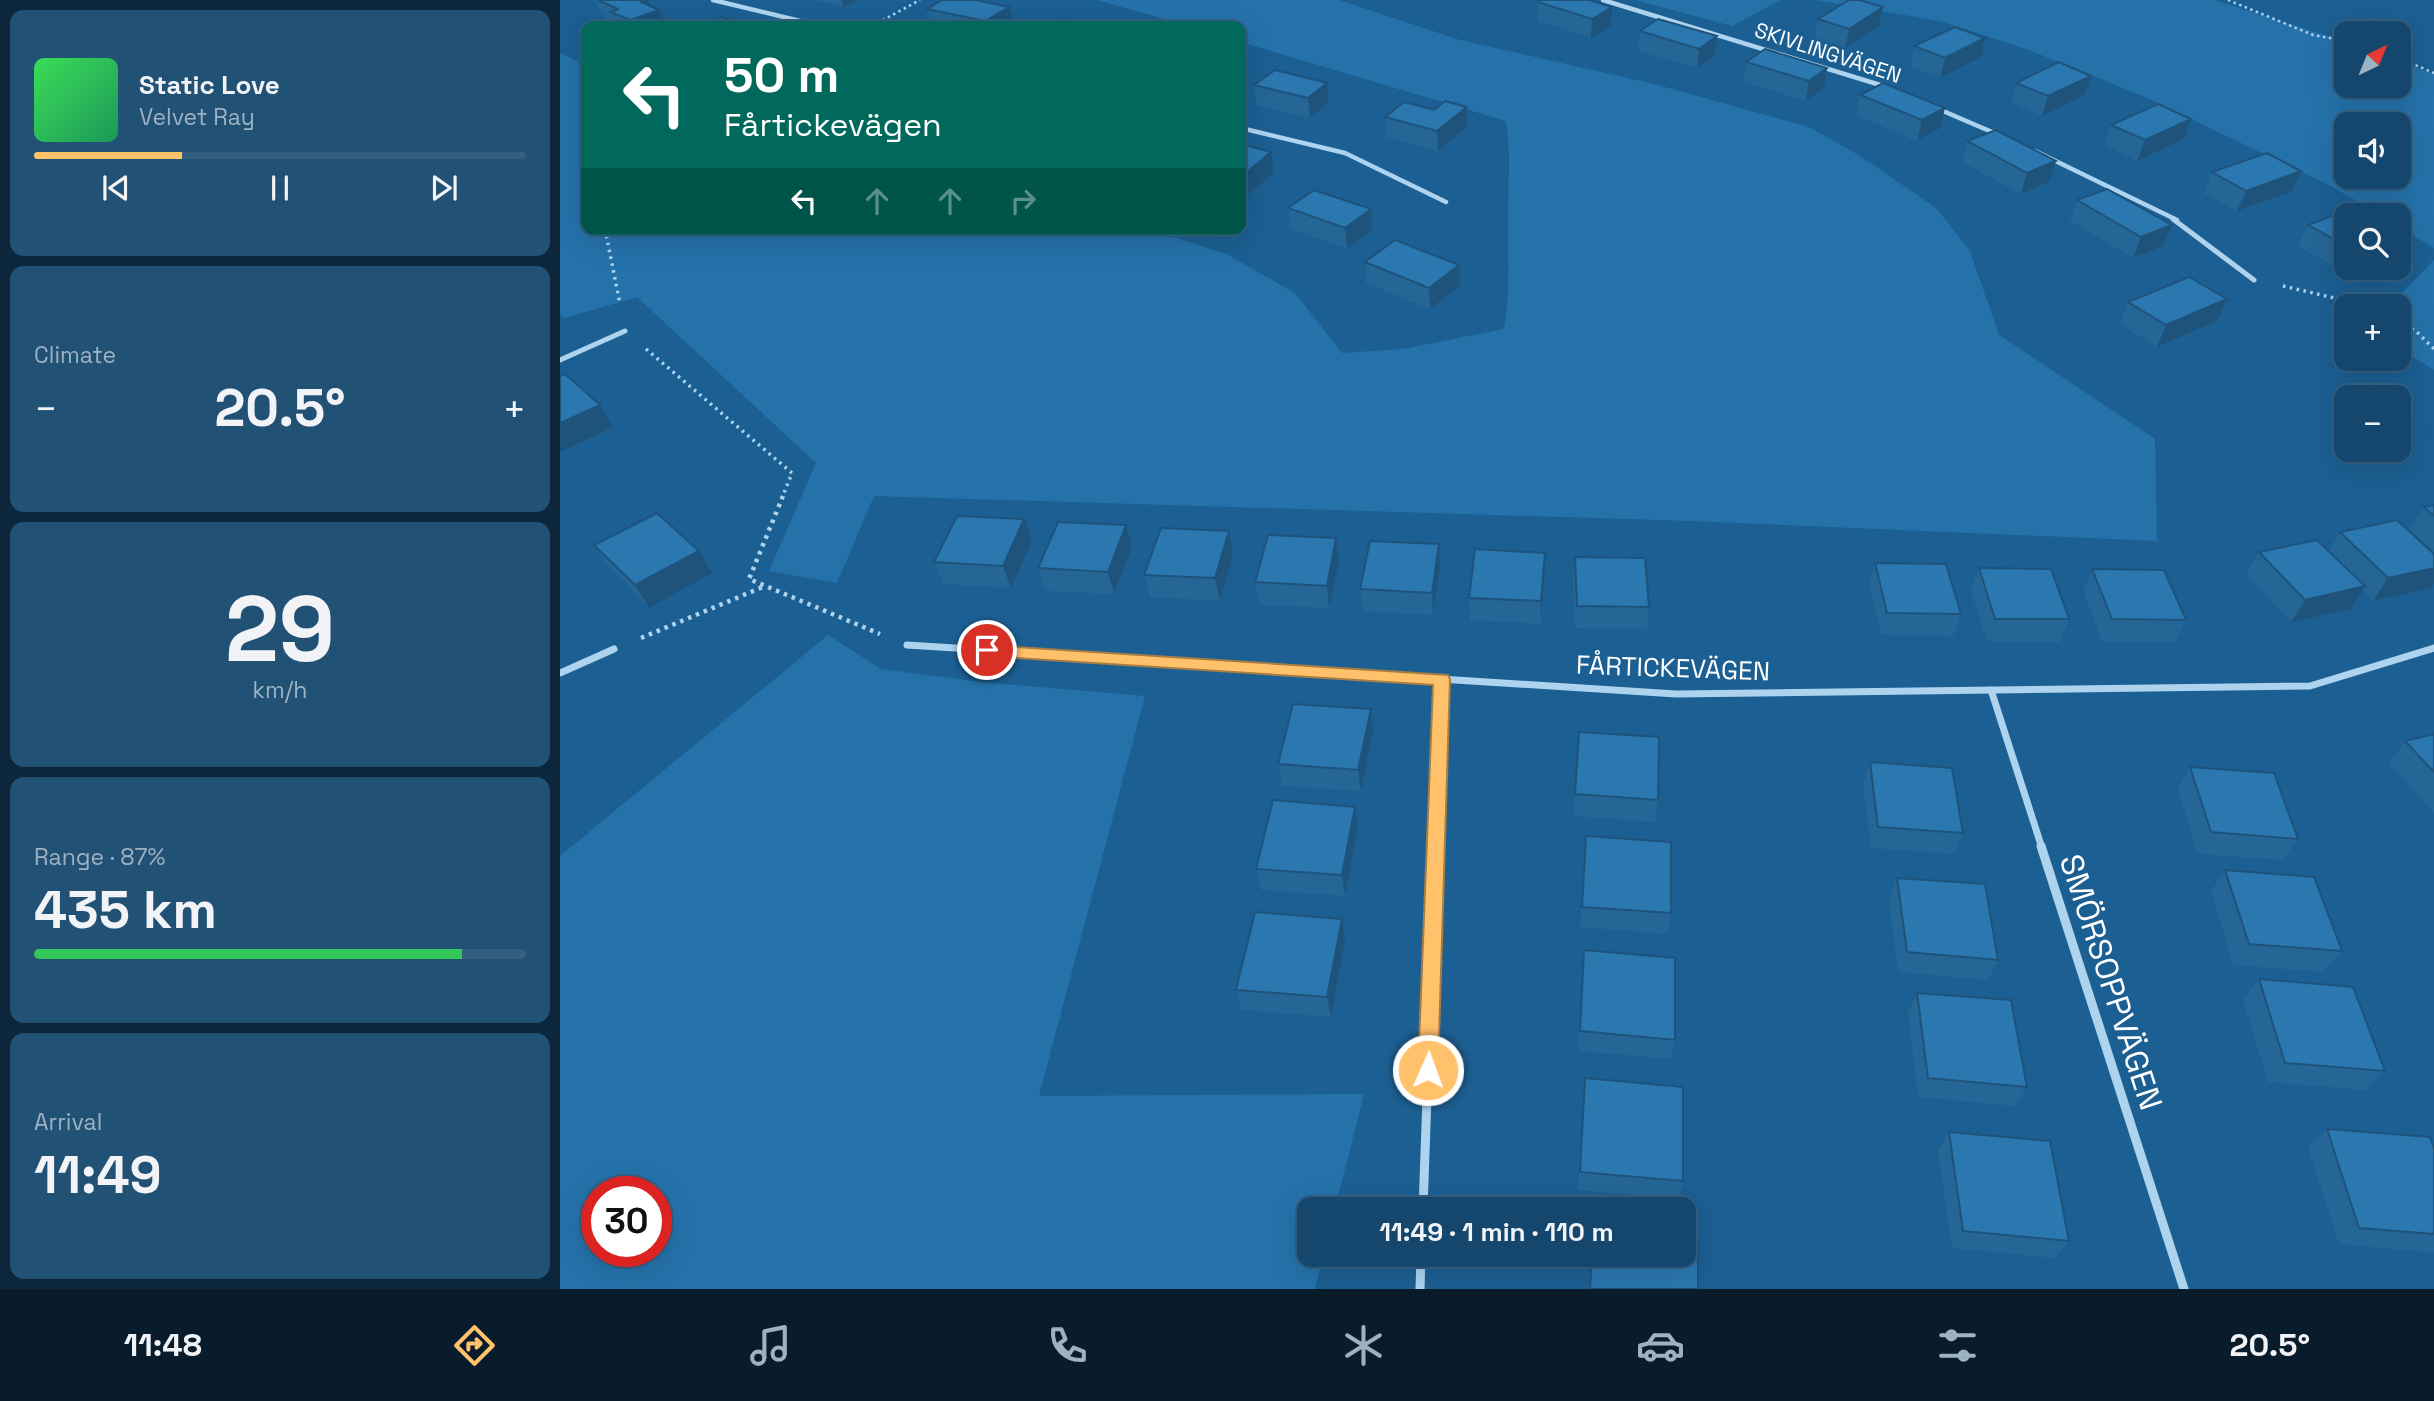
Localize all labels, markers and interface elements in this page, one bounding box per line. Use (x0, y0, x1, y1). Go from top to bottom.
street label: SKIVLINGVÄGEN (1751, 16, 1905, 89)
north arrow (2334, 21, 2412, 98)
map controls (2334, 21, 2411, 462)
text: 50 m (724, 44, 839, 106)
icon: left (609, 49, 700, 140)
text: Static Love (139, 68, 280, 102)
text: Velvet Ray (139, 102, 255, 132)
text: Fårtickevägen (724, 105, 942, 145)
button: sound (2334, 112, 2411, 189)
icon: previous (97, 169, 135, 207)
icon: pause (261, 169, 299, 207)
icon: next (425, 169, 463, 207)
icon: left (785, 182, 823, 220)
icon: ahead (858, 182, 896, 220)
icon: ahead (931, 182, 969, 220)
icon: right (1004, 182, 1042, 220)
button: search (2334, 203, 2411, 280)
button: + (2334, 294, 2411, 371)
text: Climate (34, 340, 116, 370)
text: 20.5° (214, 375, 346, 441)
text: − (34, 385, 58, 433)
text: + (502, 385, 526, 433)
button: − (2334, 385, 2411, 462)
text: 29 (225, 571, 335, 688)
pin (957, 620, 1017, 680)
icon: arrive (968, 631, 1006, 669)
street label: FÅRTICKEVÄGEN (1575, 648, 1771, 688)
text: km/h (253, 675, 307, 705)
text: Range · 87% (34, 842, 165, 872)
street label: SMÖRSOPPVÄGEN (2051, 849, 2171, 1115)
text: 435 km (34, 877, 217, 943)
position arrow (1391, 1033, 1465, 1107)
text: Arrival (34, 1107, 102, 1137)
text: 11:49 (34, 1142, 162, 1208)
speed limit sign: 30 (581, 1176, 672, 1267)
text: 11:49 · 1 min · 110 m (1379, 1215, 1614, 1249)
icon: directions (450, 1321, 499, 1370)
icon: music (746, 1321, 795, 1370)
icon: phone (1043, 1321, 1092, 1370)
icon: climate (1339, 1321, 1388, 1370)
icon: car (1636, 1321, 1685, 1370)
icon: filters (1933, 1321, 1982, 1370)
text: 11:48 (124, 1325, 202, 1365)
text: 20.5° (2229, 1325, 2310, 1365)

